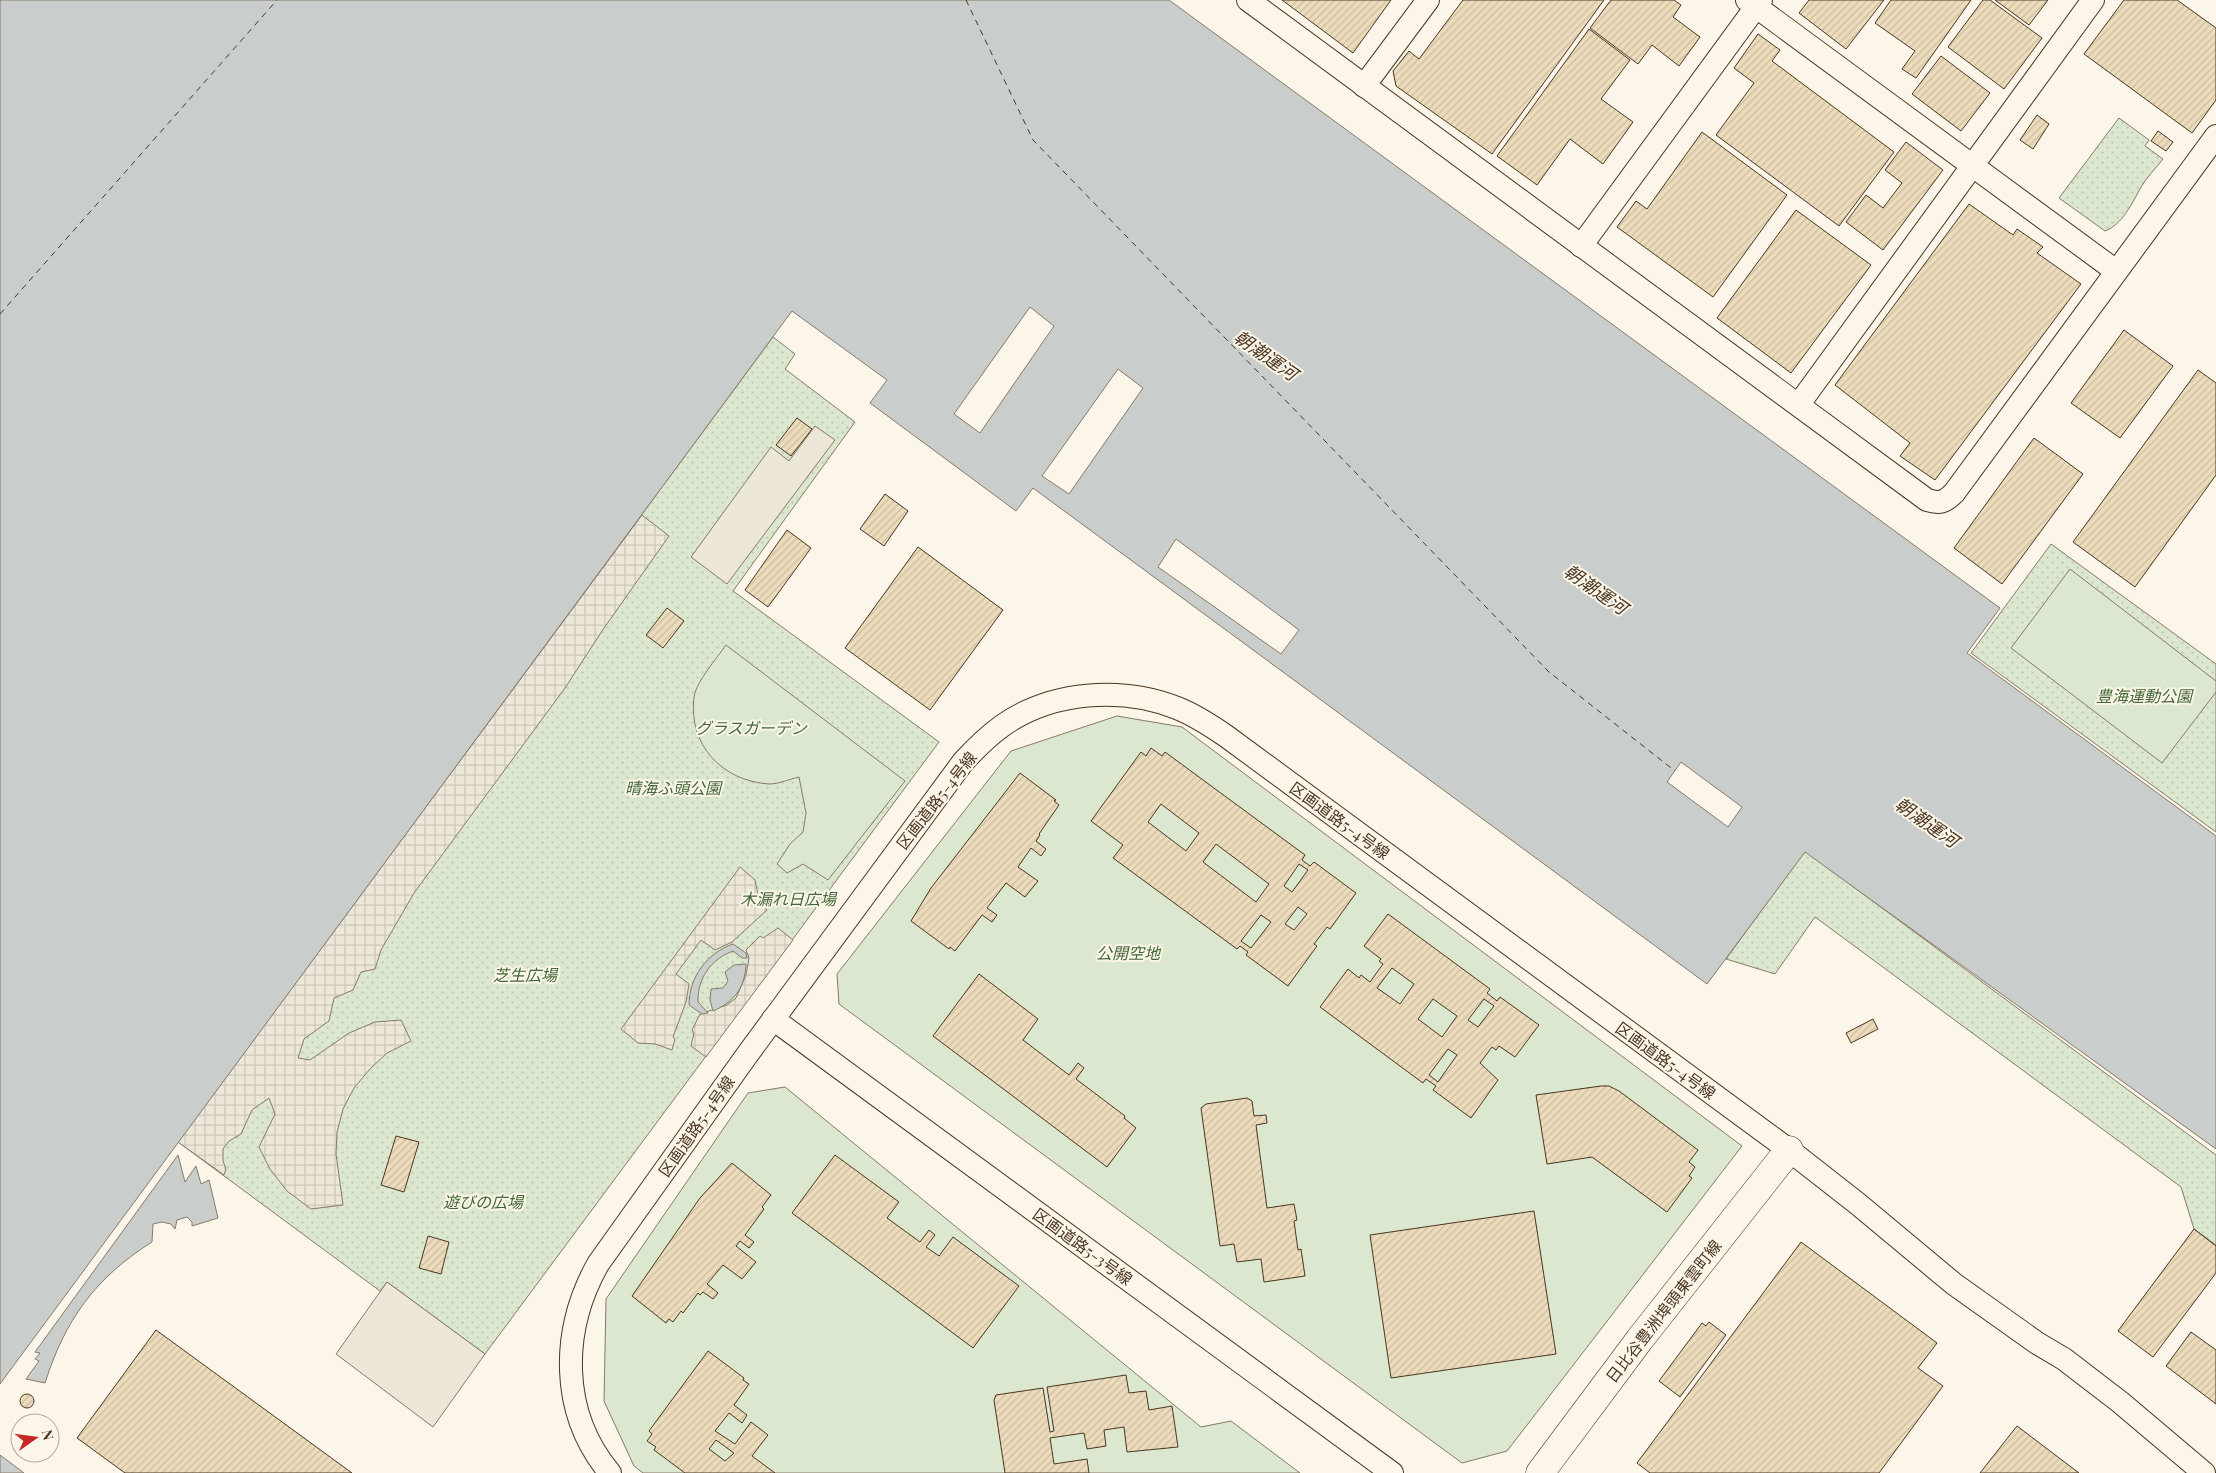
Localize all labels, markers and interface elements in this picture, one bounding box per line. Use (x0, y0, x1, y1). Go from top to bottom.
water label: 朝潮運河 (1230, 325, 1305, 387)
water label: 朝潮運河 (1560, 559, 1635, 621)
park label: 豊海運動公園 (2096, 685, 2194, 706)
park label: グラスガーデン (695, 717, 808, 738)
street label: 区画道路5-4号線 (891, 747, 981, 853)
park label: 晴海ふ頭公園 (625, 777, 723, 798)
street label: 区画道路5-4号線 (1286, 777, 1394, 863)
water label: 朝潮運河 (1891, 792, 1966, 854)
park label: 木漏れ日広場 (740, 888, 838, 909)
park label: 公開空地 (1096, 942, 1162, 963)
park label: 芝生広場 (493, 964, 559, 985)
street label: 区画道路5-4号線 (1612, 1017, 1720, 1103)
street label: 区画道路5-4号線 (653, 1071, 739, 1181)
park label: 遊びの広場 (443, 1191, 525, 1212)
street label: 区画道路5-3号線 (1029, 1203, 1137, 1289)
street label: 日比谷豊洲埠頭東雲町線 (1601, 1235, 1725, 1387)
north arrow (10, 1413, 60, 1463)
text: N (38, 1428, 59, 1442)

